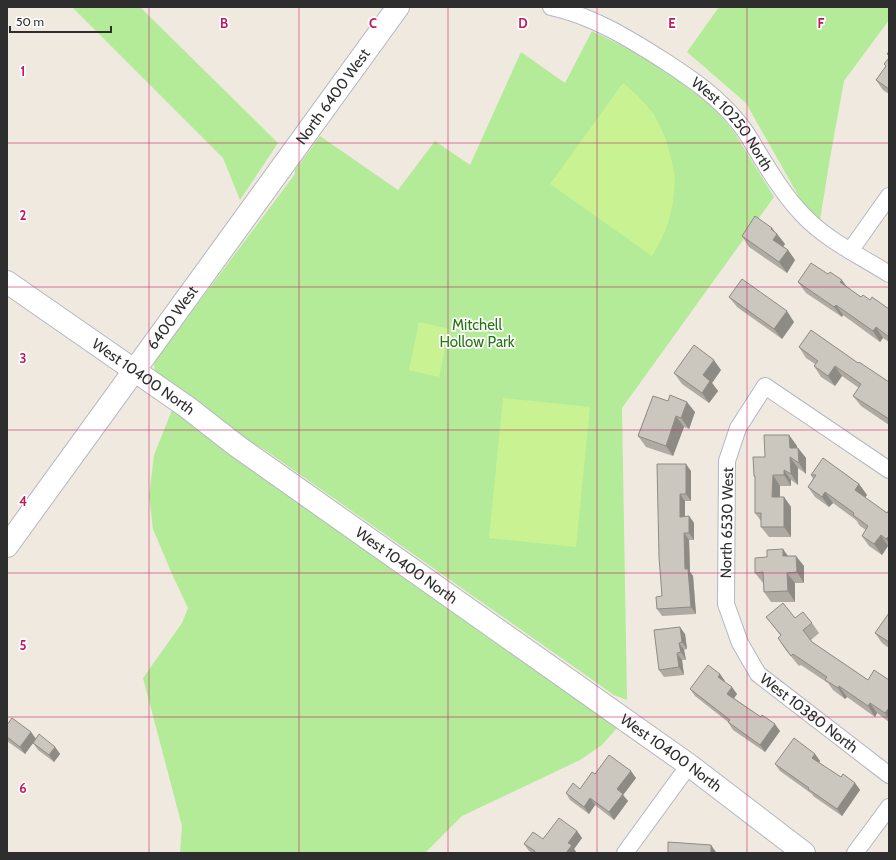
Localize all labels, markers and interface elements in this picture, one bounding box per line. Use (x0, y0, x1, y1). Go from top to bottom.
scale bar (10, 8, 111, 34)
text: 50 m (16, 14, 44, 29)
text: B (220, 15, 228, 31)
text: C (369, 15, 377, 31)
text: D (518, 15, 528, 31)
text: E (668, 15, 676, 31)
text: F (818, 15, 825, 31)
street label: North 6400 West (292, 45, 374, 148)
text: 1 (21, 63, 25, 79)
street label: West 10250 North (688, 73, 776, 174)
text: 2 (20, 207, 27, 223)
street label: 6400 West (144, 282, 202, 353)
park label: Mitchell Hollow Park (439, 316, 515, 351)
street label: West 10400 North (89, 335, 198, 419)
text: 3 (19, 350, 27, 366)
street label: North 6530 West (717, 467, 737, 579)
text: 4 (19, 493, 27, 509)
street label: West 10400 North (352, 523, 461, 608)
text: 5 (20, 637, 27, 653)
street label: West 10380 North (756, 670, 861, 757)
street label: West 10400 North (617, 710, 725, 796)
text: 6 (19, 780, 27, 796)

